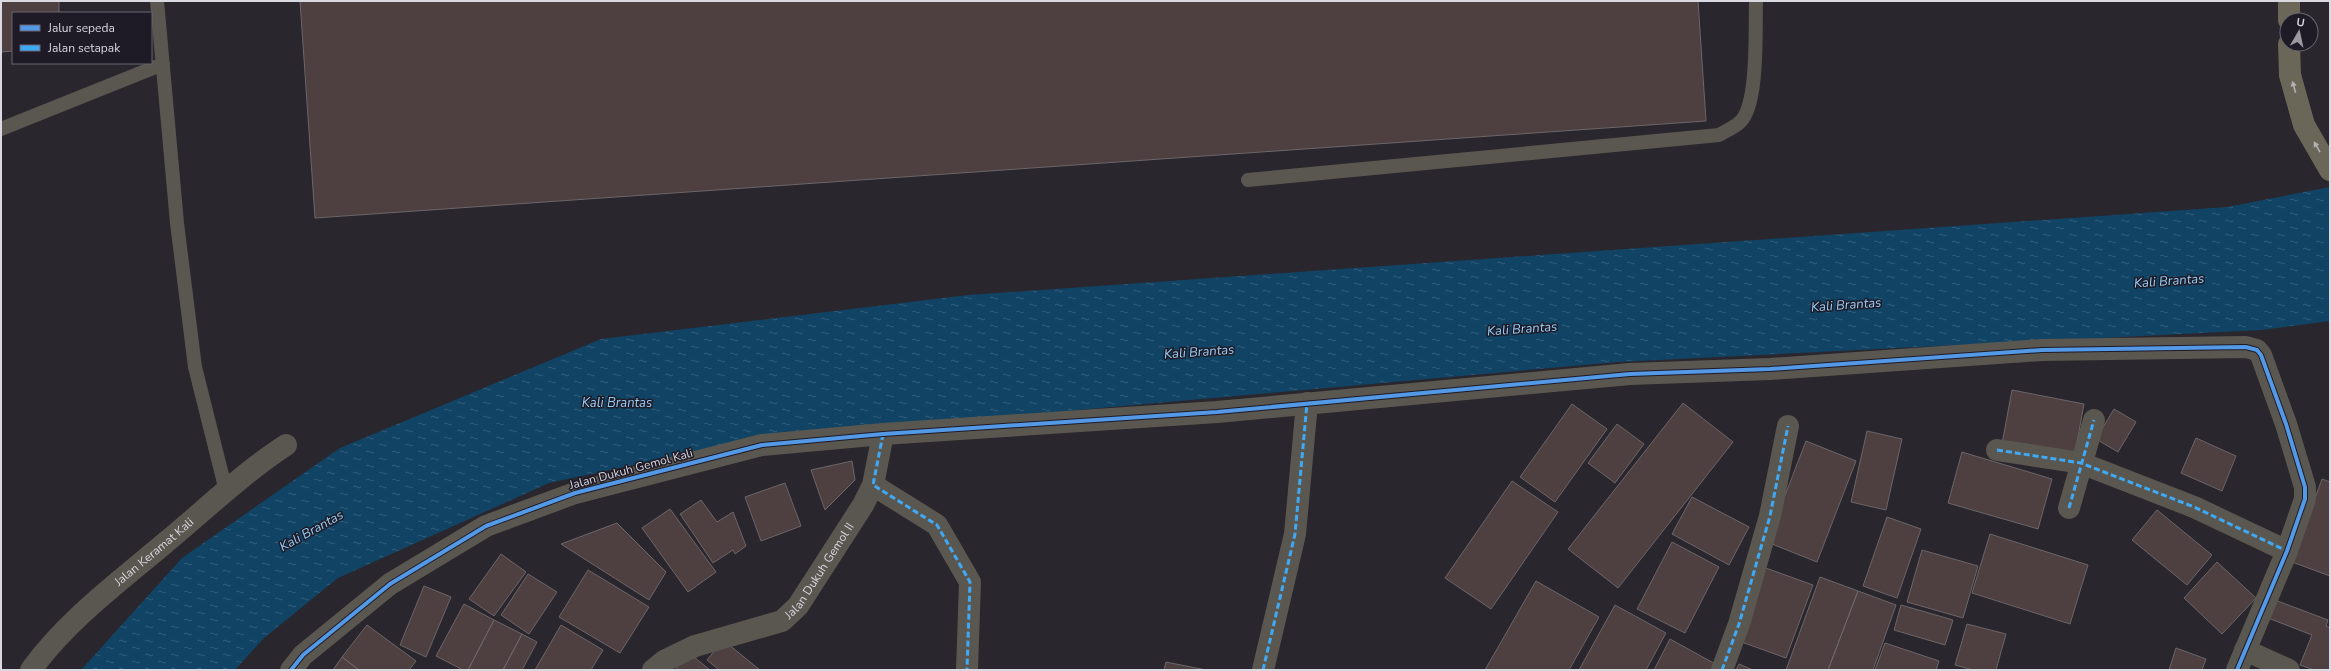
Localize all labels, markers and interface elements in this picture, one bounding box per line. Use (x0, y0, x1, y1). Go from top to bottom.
legend (12, 12, 152, 64)
north arrow (2279, 12, 2319, 52)
text: U (2295, 15, 2306, 31)
text: Jalur sepeda (47, 20, 115, 36)
text: Jalan setapak (47, 40, 121, 56)
one-way arrow (2290, 81, 2296, 93)
one-way arrow (2313, 141, 2320, 153)
water label: Kali Brantas (2133, 270, 2205, 292)
water label: Kali Brantas (1810, 294, 1882, 316)
water label: Kali Brantas (1486, 318, 1558, 340)
water label: Kali Brantas (1163, 341, 1235, 363)
water label: Kali Brantas (582, 394, 652, 412)
street label: Jalan Dukuh Gemol Kali (567, 445, 695, 493)
water label: Kali Brantas (276, 506, 347, 556)
street label: Jalan Keramat Kali (110, 514, 197, 590)
street label: Jalan Dukuh Gemol II (780, 520, 858, 623)

